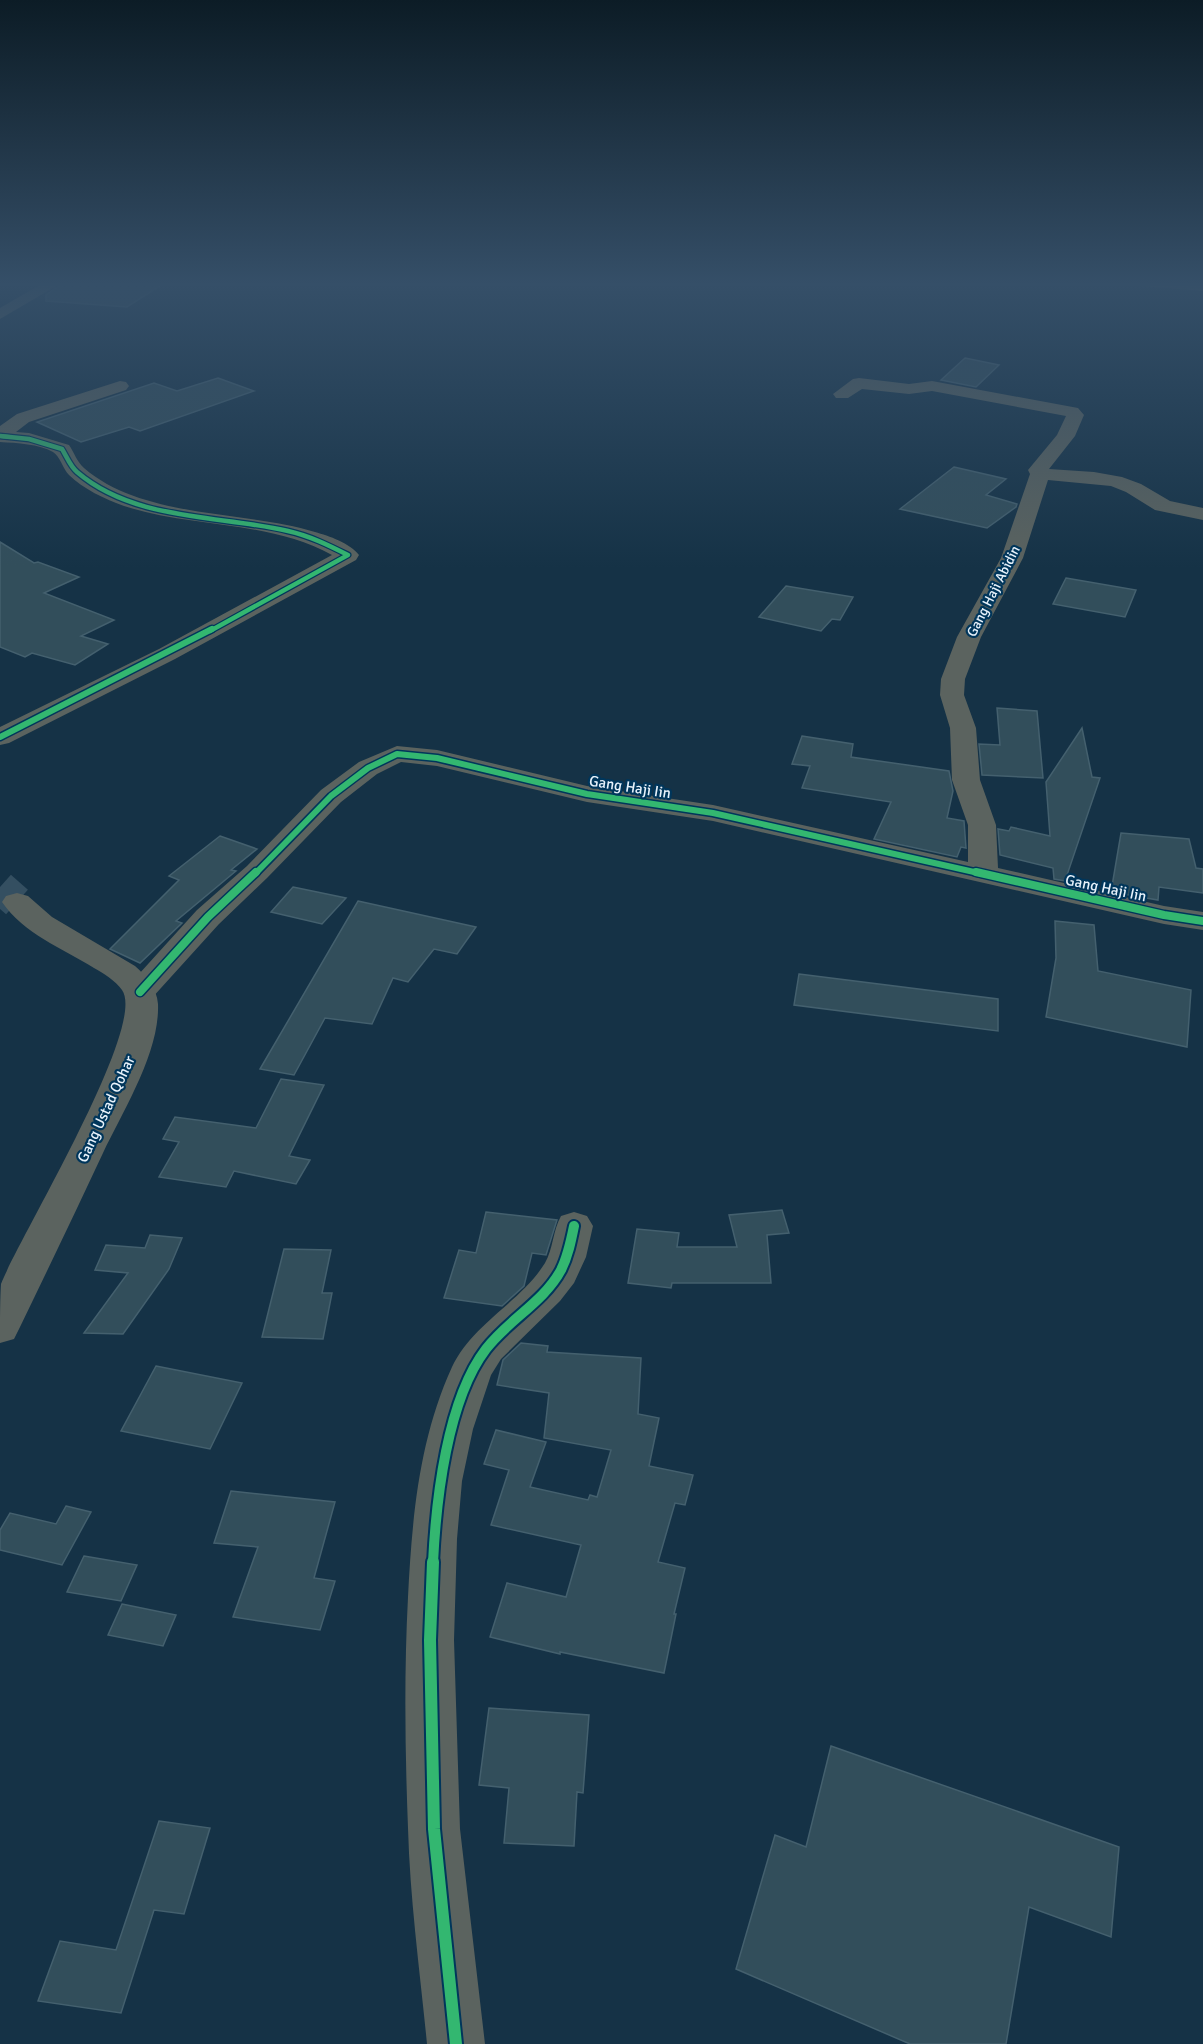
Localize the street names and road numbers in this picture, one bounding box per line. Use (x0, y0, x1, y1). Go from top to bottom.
street label: Gang Haji Abidin (963, 543, 1024, 640)
street label: Gang Haji Iin (588, 772, 672, 802)
street label: Gang Haji Iin (1064, 871, 1148, 905)
street label: Gang Ustad Qohar (73, 1052, 139, 1165)

